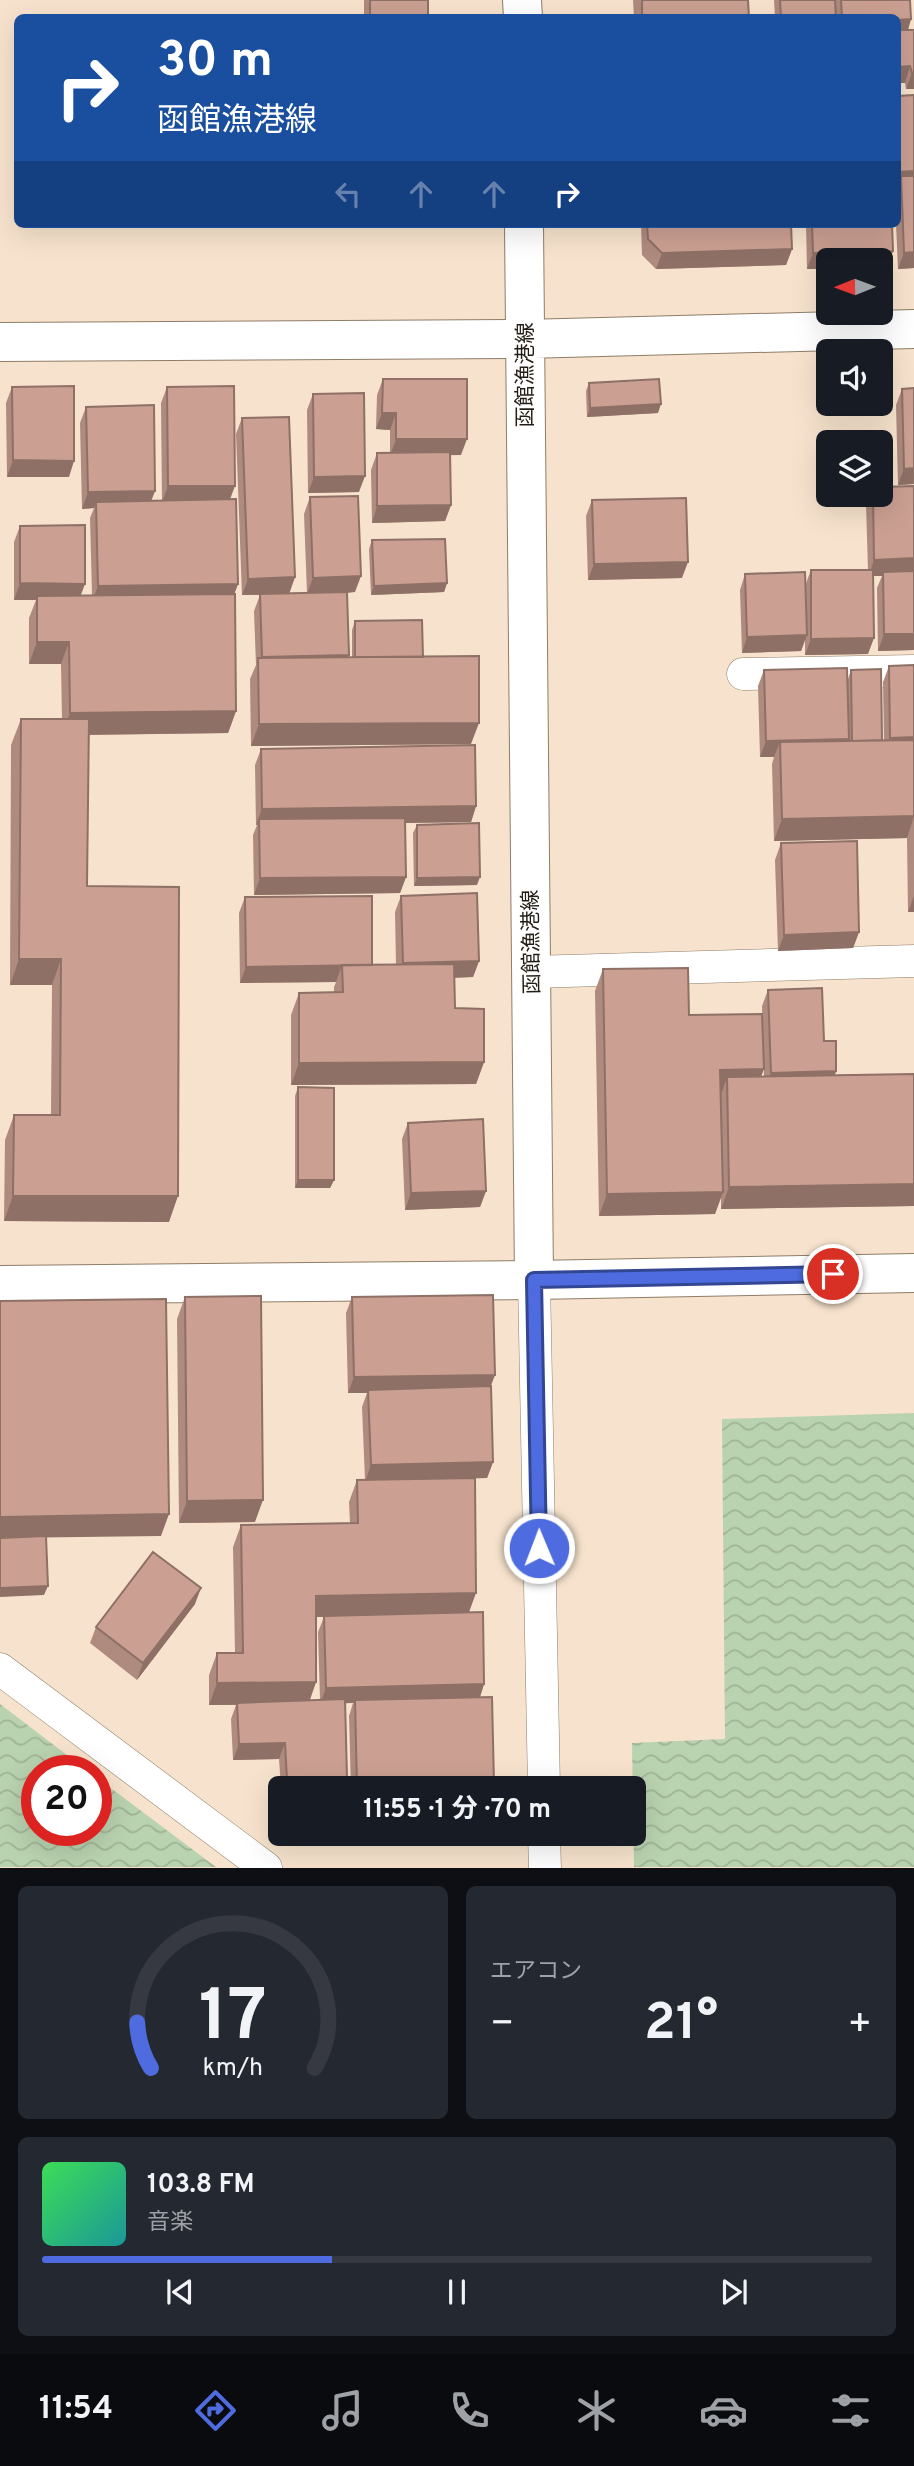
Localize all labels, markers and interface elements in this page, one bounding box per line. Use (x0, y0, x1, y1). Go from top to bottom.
text: 30 m (157, 32, 273, 94)
icon: right (42, 42, 133, 133)
text: 函館漁港線 (157, 102, 317, 142)
icon: left (329, 175, 367, 213)
icon: ahead (402, 175, 440, 213)
icon: ahead (475, 175, 513, 213)
icon: right (548, 175, 586, 213)
north arrow (816, 248, 892, 326)
map controls (816, 248, 893, 507)
street label: 函館漁港線 (513, 323, 540, 428)
button: sound (816, 339, 893, 416)
button: layers (816, 430, 893, 507)
street label: 函館漁港線 (518, 889, 547, 995)
pin (803, 1244, 863, 1304)
icon: arrive (814, 1255, 852, 1293)
position arrow (502, 1511, 576, 1585)
speed limit sign: 20 (21, 1755, 112, 1846)
text: 11:55 · 1 分 · 70 m (363, 1794, 551, 1827)
text: エアコン (490, 1958, 582, 1987)
text: 17 (199, 1975, 267, 2067)
text: 21° (644, 1992, 718, 2058)
text: − (490, 2001, 515, 2050)
text: + (847, 2001, 872, 2050)
text: km/h (203, 2053, 263, 2085)
text: 103.8 FM (147, 2169, 255, 2202)
text: 音楽 (147, 2209, 193, 2238)
icon: previous (161, 2273, 199, 2311)
icon: pause (438, 2273, 476, 2311)
icon: next (715, 2273, 753, 2311)
icon: directions (191, 2386, 240, 2435)
icon: music (318, 2386, 367, 2435)
icon: phone (445, 2386, 494, 2435)
icon: climate (572, 2386, 621, 2435)
icon: car (699, 2386, 748, 2435)
icon: filters (826, 2386, 875, 2435)
text: 11:54 (39, 2390, 113, 2430)

